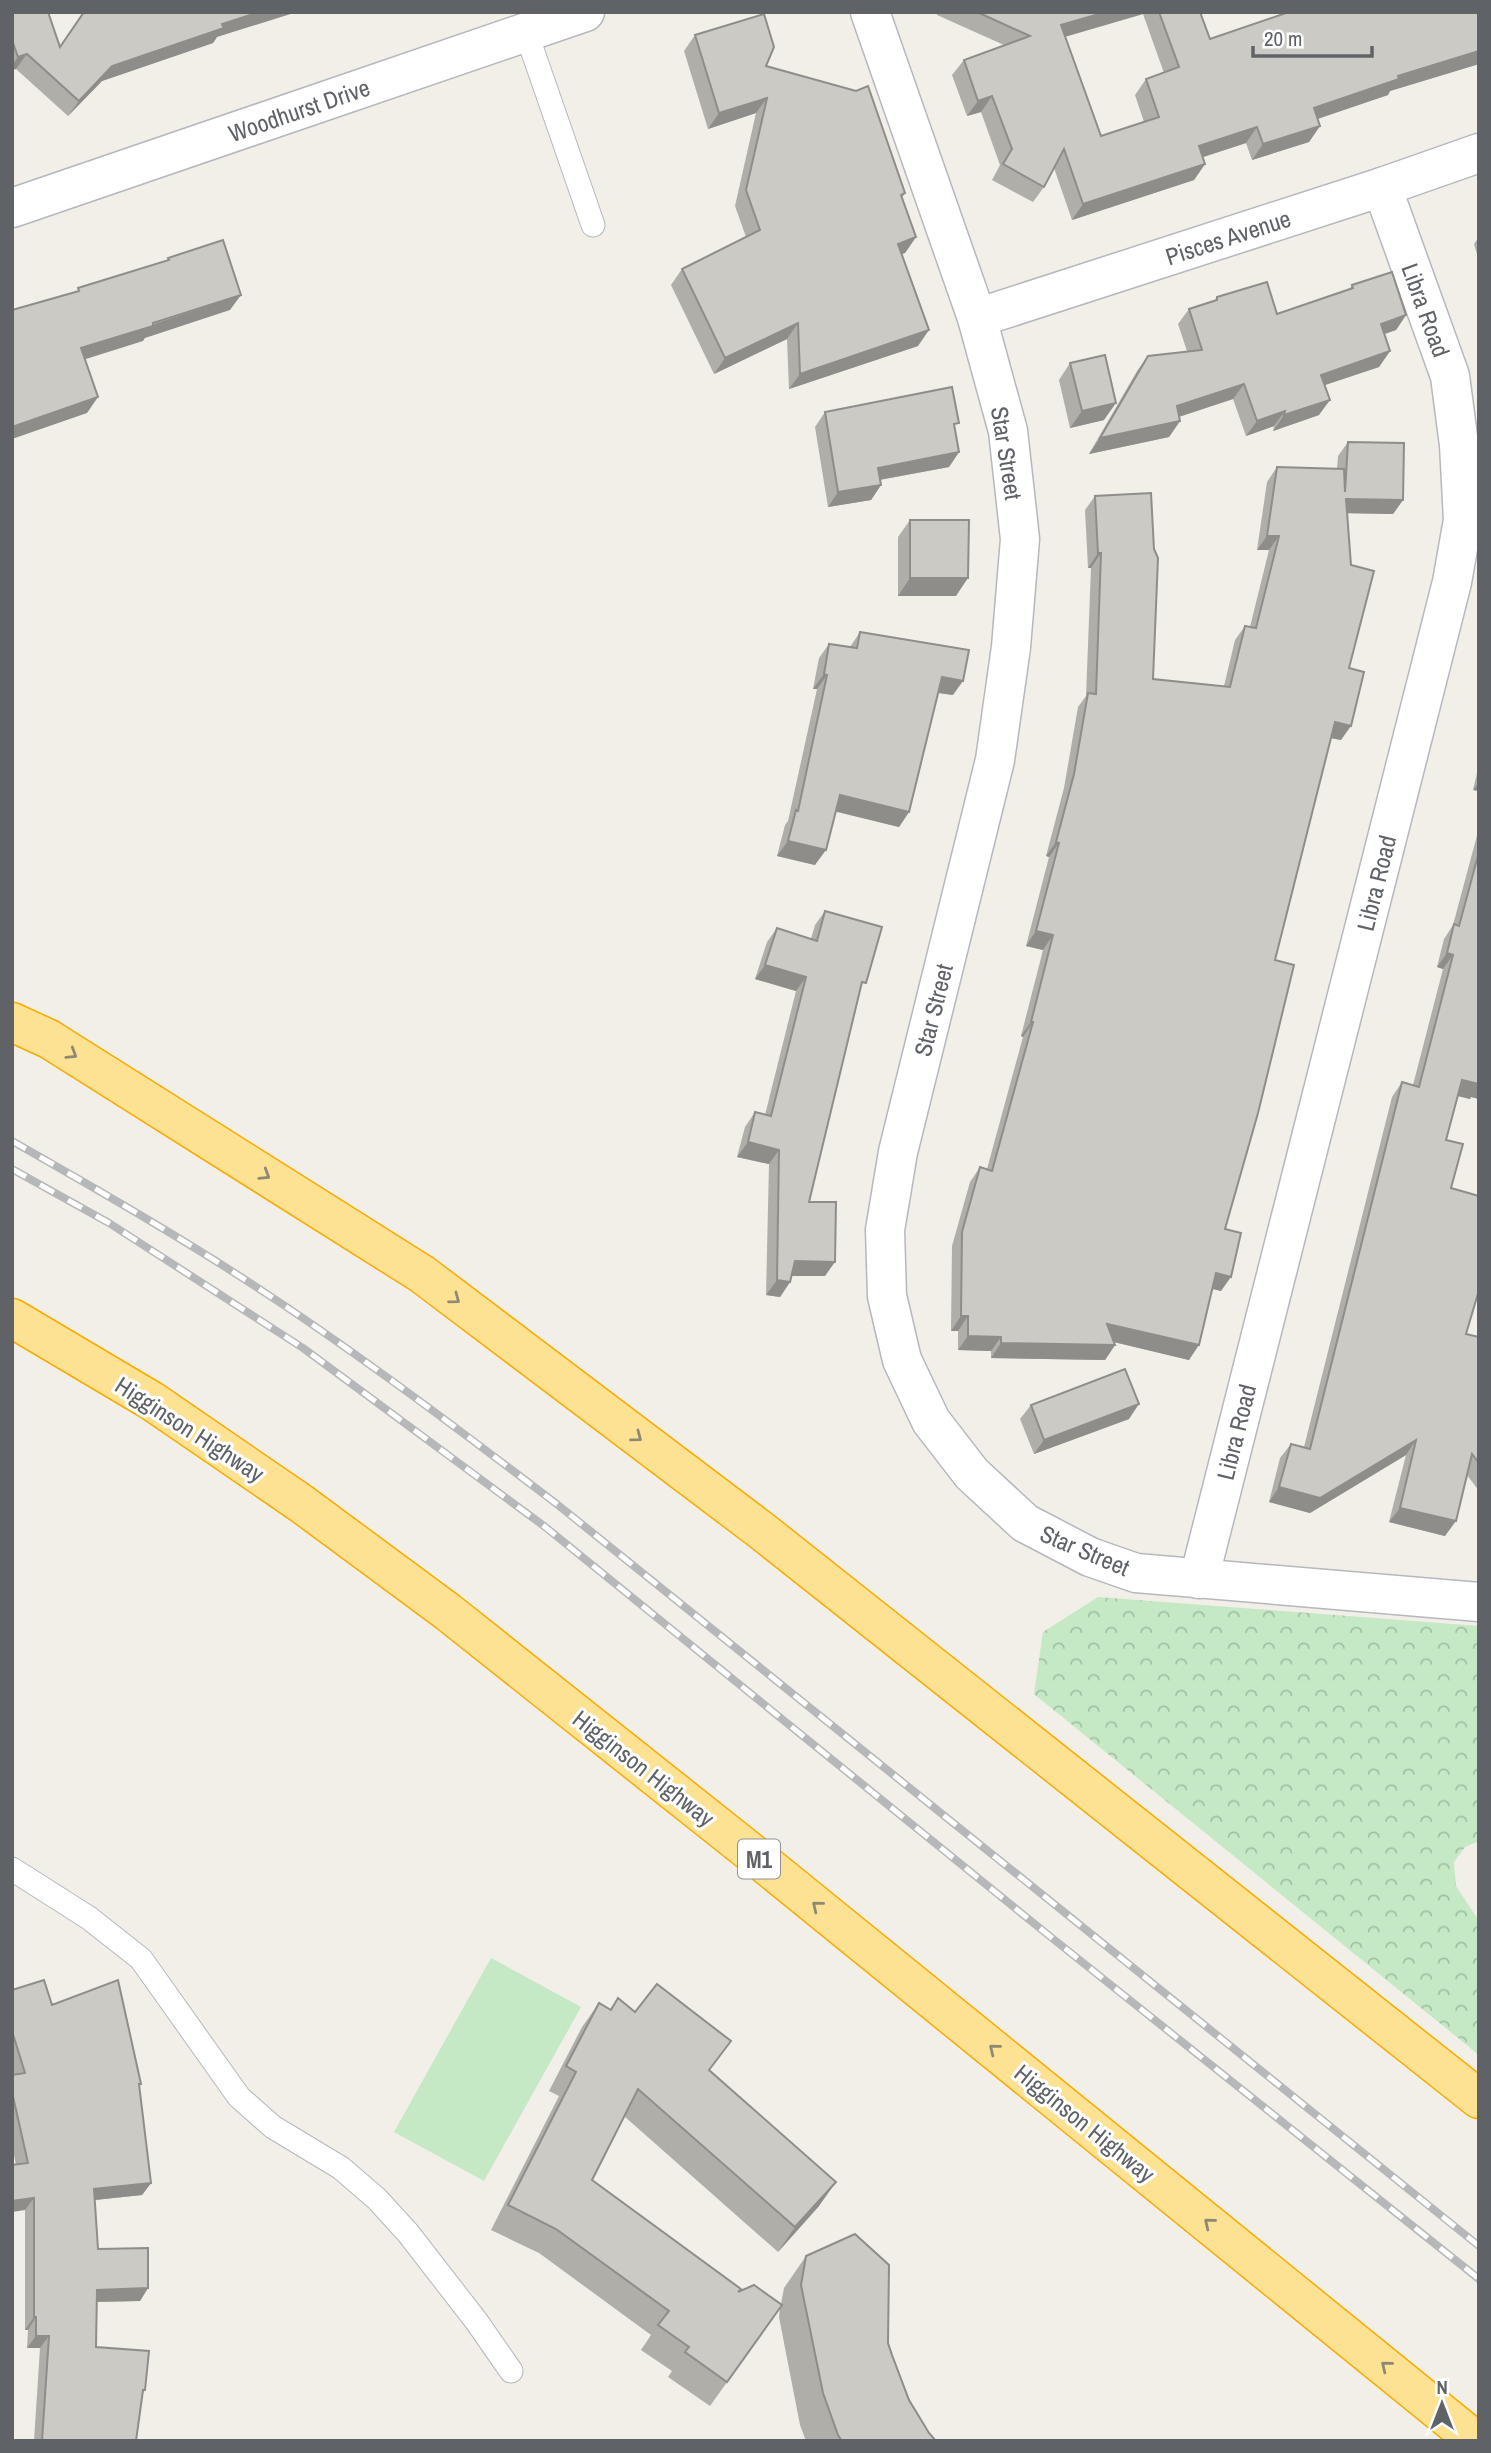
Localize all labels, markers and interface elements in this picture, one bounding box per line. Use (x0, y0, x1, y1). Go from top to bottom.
scale bar (1253, 14, 1372, 58)
text: 20 m (1264, 24, 1302, 53)
street label: Woodhurst Drive (224, 71, 374, 149)
street label: Pisces Avenue (1161, 202, 1295, 272)
street label: Libra Road (1394, 259, 1458, 361)
street label: Star Street (984, 404, 1030, 502)
street label: Libra Road (1349, 832, 1403, 934)
street label: Star Street (906, 960, 960, 1060)
one-way arrow (65, 1046, 78, 1059)
one-way arrow (257, 1167, 270, 1180)
one-way arrow (448, 1291, 460, 1304)
street label: Higginson Highway (109, 1369, 271, 1489)
street label: Libra Road (1209, 1381, 1263, 1483)
one-way arrow (629, 1428, 642, 1441)
street label: Star Street (1035, 1517, 1135, 1583)
street label: Higginson Highway (566, 1703, 722, 1834)
road number: M1 (738, 1840, 780, 1878)
one-way arrow (812, 1902, 824, 1915)
one-way arrow (989, 2045, 1001, 2058)
street label: Higginson Highway (1008, 2057, 1162, 2190)
one-way arrow (1204, 2219, 1216, 2232)
one-way arrow (1381, 2362, 1393, 2375)
north arrow (1407, 2369, 1477, 2439)
text: N (1436, 2374, 1448, 2400)

